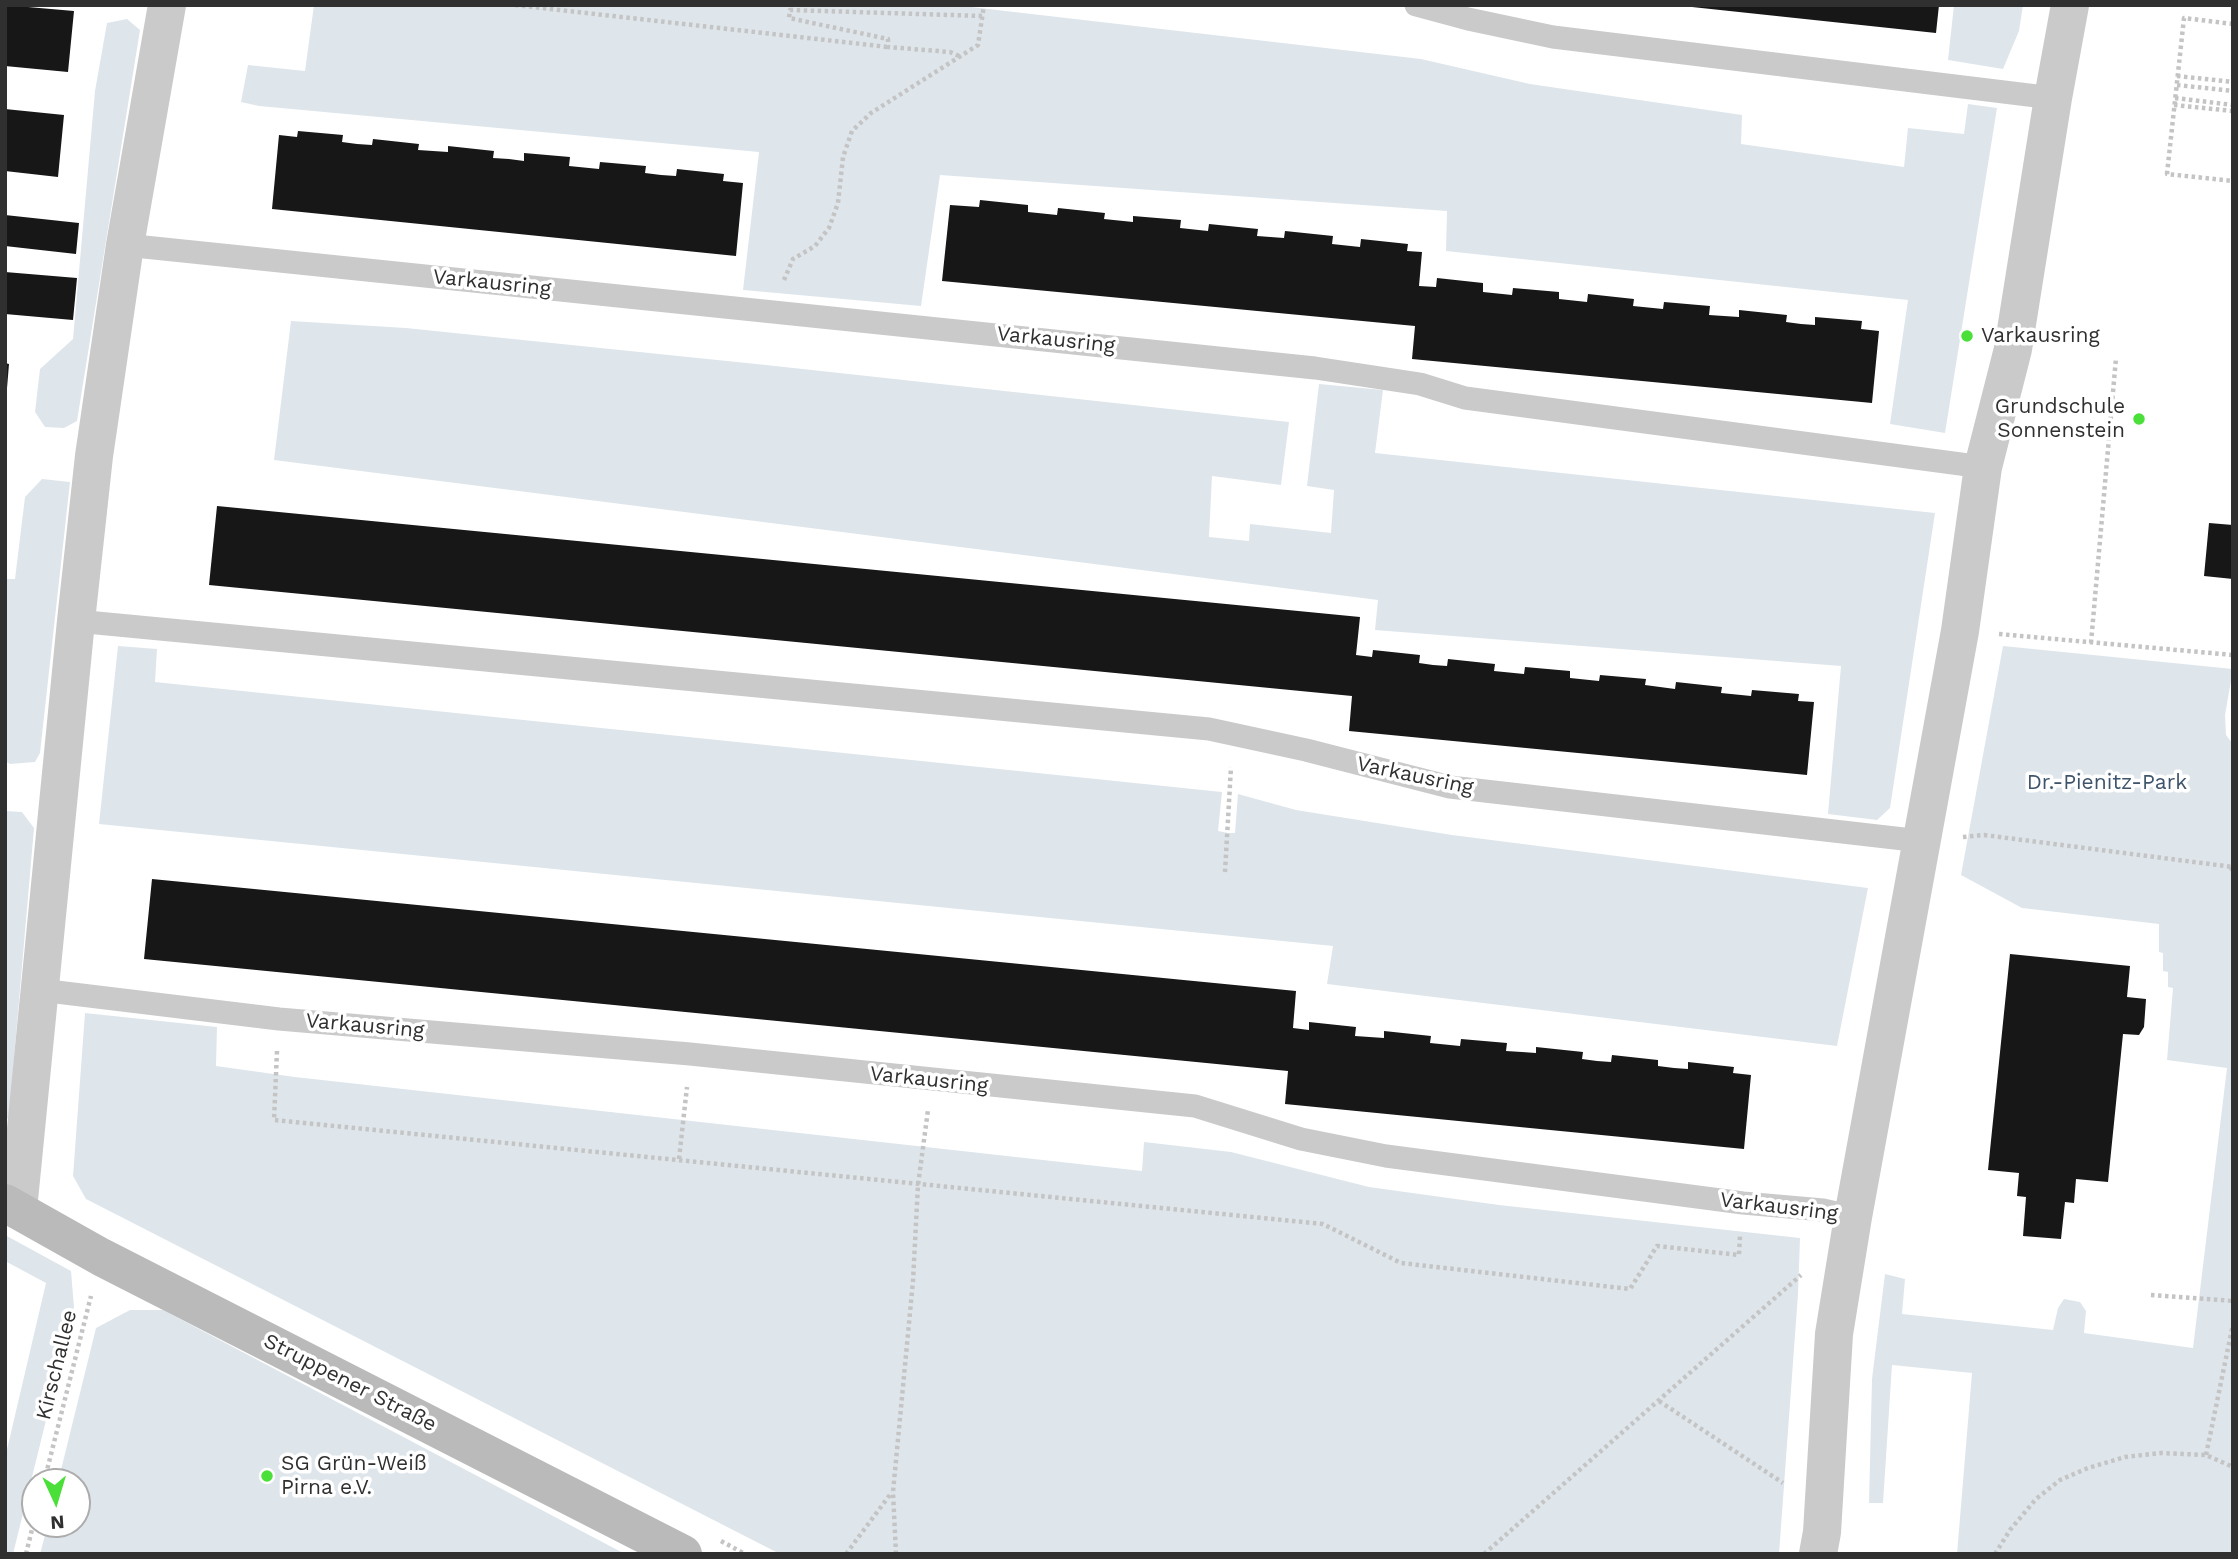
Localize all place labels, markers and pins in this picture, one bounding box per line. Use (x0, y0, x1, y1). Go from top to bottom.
place label: Varkausring (1981, 323, 2100, 349)
marker: Varkausring (1959, 328, 1975, 344)
place label: Grundschule Sonnenstein (1995, 394, 2125, 444)
marker: Grundschule Sonnenstein (2131, 411, 2147, 427)
place label: SG Grün-Weiß Pirna e.V. (281, 1451, 427, 1501)
marker: SG Grün-Weiß Pirna e.V. (259, 1468, 275, 1484)

